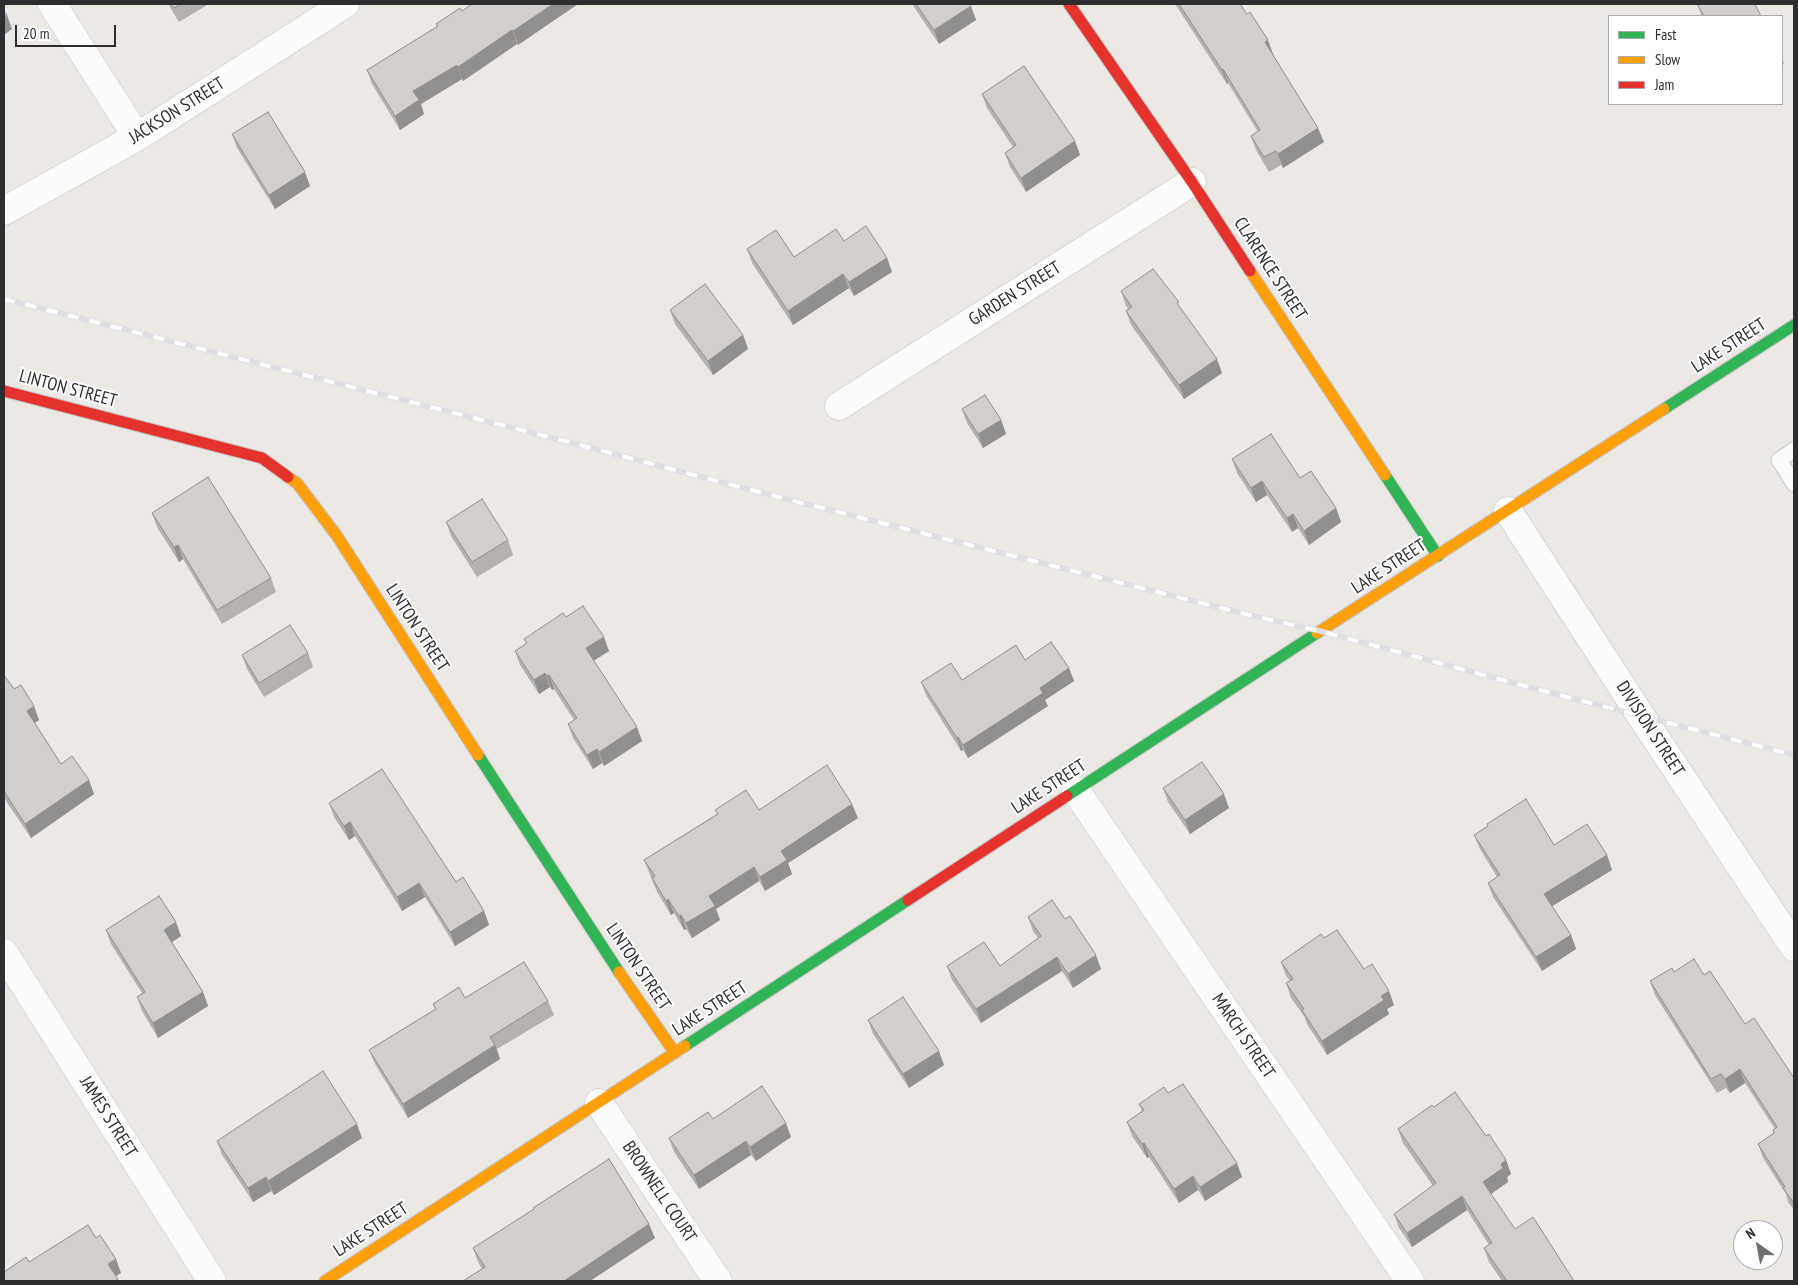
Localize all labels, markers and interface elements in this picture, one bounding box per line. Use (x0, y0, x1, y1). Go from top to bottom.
scale bar (18, 15, 119, 47)
legend (1608, 15, 1783, 105)
text: 20 m (23, 24, 49, 43)
text: Fast (1655, 25, 1676, 44)
text: Slow (1655, 50, 1680, 69)
street label: JACKSON STREET (125, 73, 229, 149)
text: Jam (1655, 75, 1674, 94)
street label: CLARENCE STREET (1229, 214, 1311, 324)
street label: GARDEN STREET (965, 257, 1065, 331)
street label: LAKE STREET (1688, 314, 1770, 378)
street label: LINTON STREET (17, 366, 119, 412)
street label: LAKE STREET (1348, 535, 1430, 599)
street label: LINTON STREET (381, 580, 453, 676)
street label: DIVISION STREET (1611, 677, 1689, 781)
street label: LAKE STREET (1008, 755, 1090, 819)
street label: LINTON STREET (601, 920, 675, 1014)
street label: LAKE STREET (669, 977, 751, 1041)
street label: MARCH STREET (1207, 989, 1279, 1083)
street label: JAMES STREET (75, 1073, 141, 1161)
street label: BROWNELL COURT (617, 1137, 701, 1247)
street label: LAKE STREET (330, 1198, 412, 1262)
north arrow (1733, 1220, 1783, 1270)
text: N (1742, 1224, 1758, 1243)

